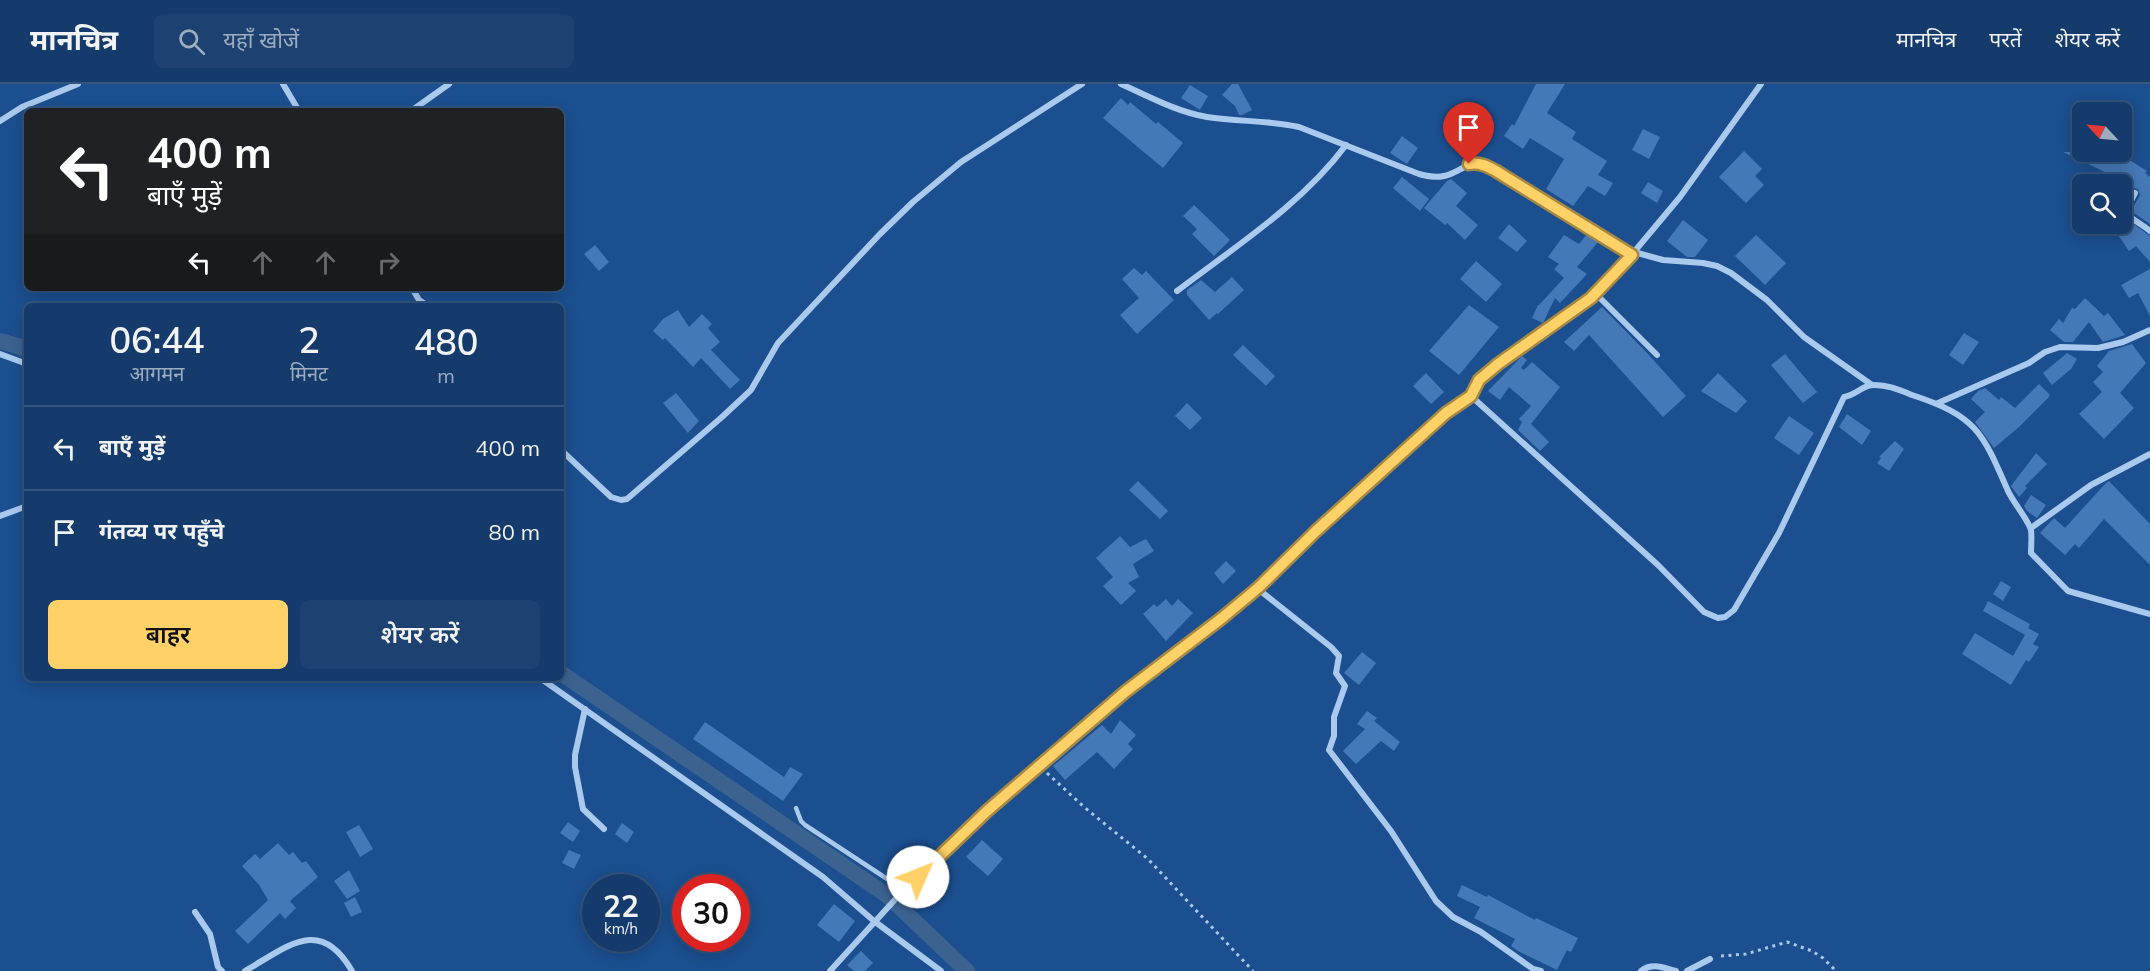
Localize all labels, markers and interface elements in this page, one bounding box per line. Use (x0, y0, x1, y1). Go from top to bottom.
search box (154, 14, 574, 68)
text: मानचित्र (30, 22, 118, 57)
icon: search (175, 25, 208, 58)
text: यहाँ खोजें (223, 26, 299, 54)
text: मानचित्र (1896, 26, 1956, 52)
text: परतें (1989, 26, 2022, 52)
text: शेयर करें (2055, 26, 2120, 52)
pin (1443, 102, 1494, 164)
north arrow (2072, 102, 2132, 162)
map controls (2072, 102, 2132, 234)
icon: arrive (1452, 111, 1485, 144)
text: 400 m (147, 126, 272, 179)
icon: left (48, 132, 126, 210)
button: search (2072, 174, 2132, 234)
text: बाएँ मुड़ें (147, 178, 222, 212)
icon: left (183, 246, 216, 279)
icon: ahead (246, 246, 279, 279)
icon: ahead (309, 246, 342, 279)
icon: right (372, 246, 405, 279)
text: 06:44 (109, 317, 204, 362)
text: 2 (298, 317, 320, 362)
text: 480 (414, 319, 478, 364)
text: आगमन (130, 361, 184, 386)
text: मिनट (290, 361, 328, 386)
text: m (437, 363, 455, 388)
icon: left (48, 432, 81, 465)
text: बाएँ मुड़ें (99, 433, 165, 461)
text: 400 m (475, 434, 540, 462)
icon: arrive (48, 516, 81, 549)
text: गंतव्य पर पहुँचे (99, 517, 224, 545)
text: 80 m (489, 518, 540, 546)
button: बाहर (48, 600, 288, 669)
button: शेयर करें (300, 600, 540, 669)
position arrow (886, 845, 950, 909)
speed limit sign: 30 (672, 874, 750, 952)
text: 22 (603, 887, 639, 925)
text: km/h (604, 919, 638, 938)

